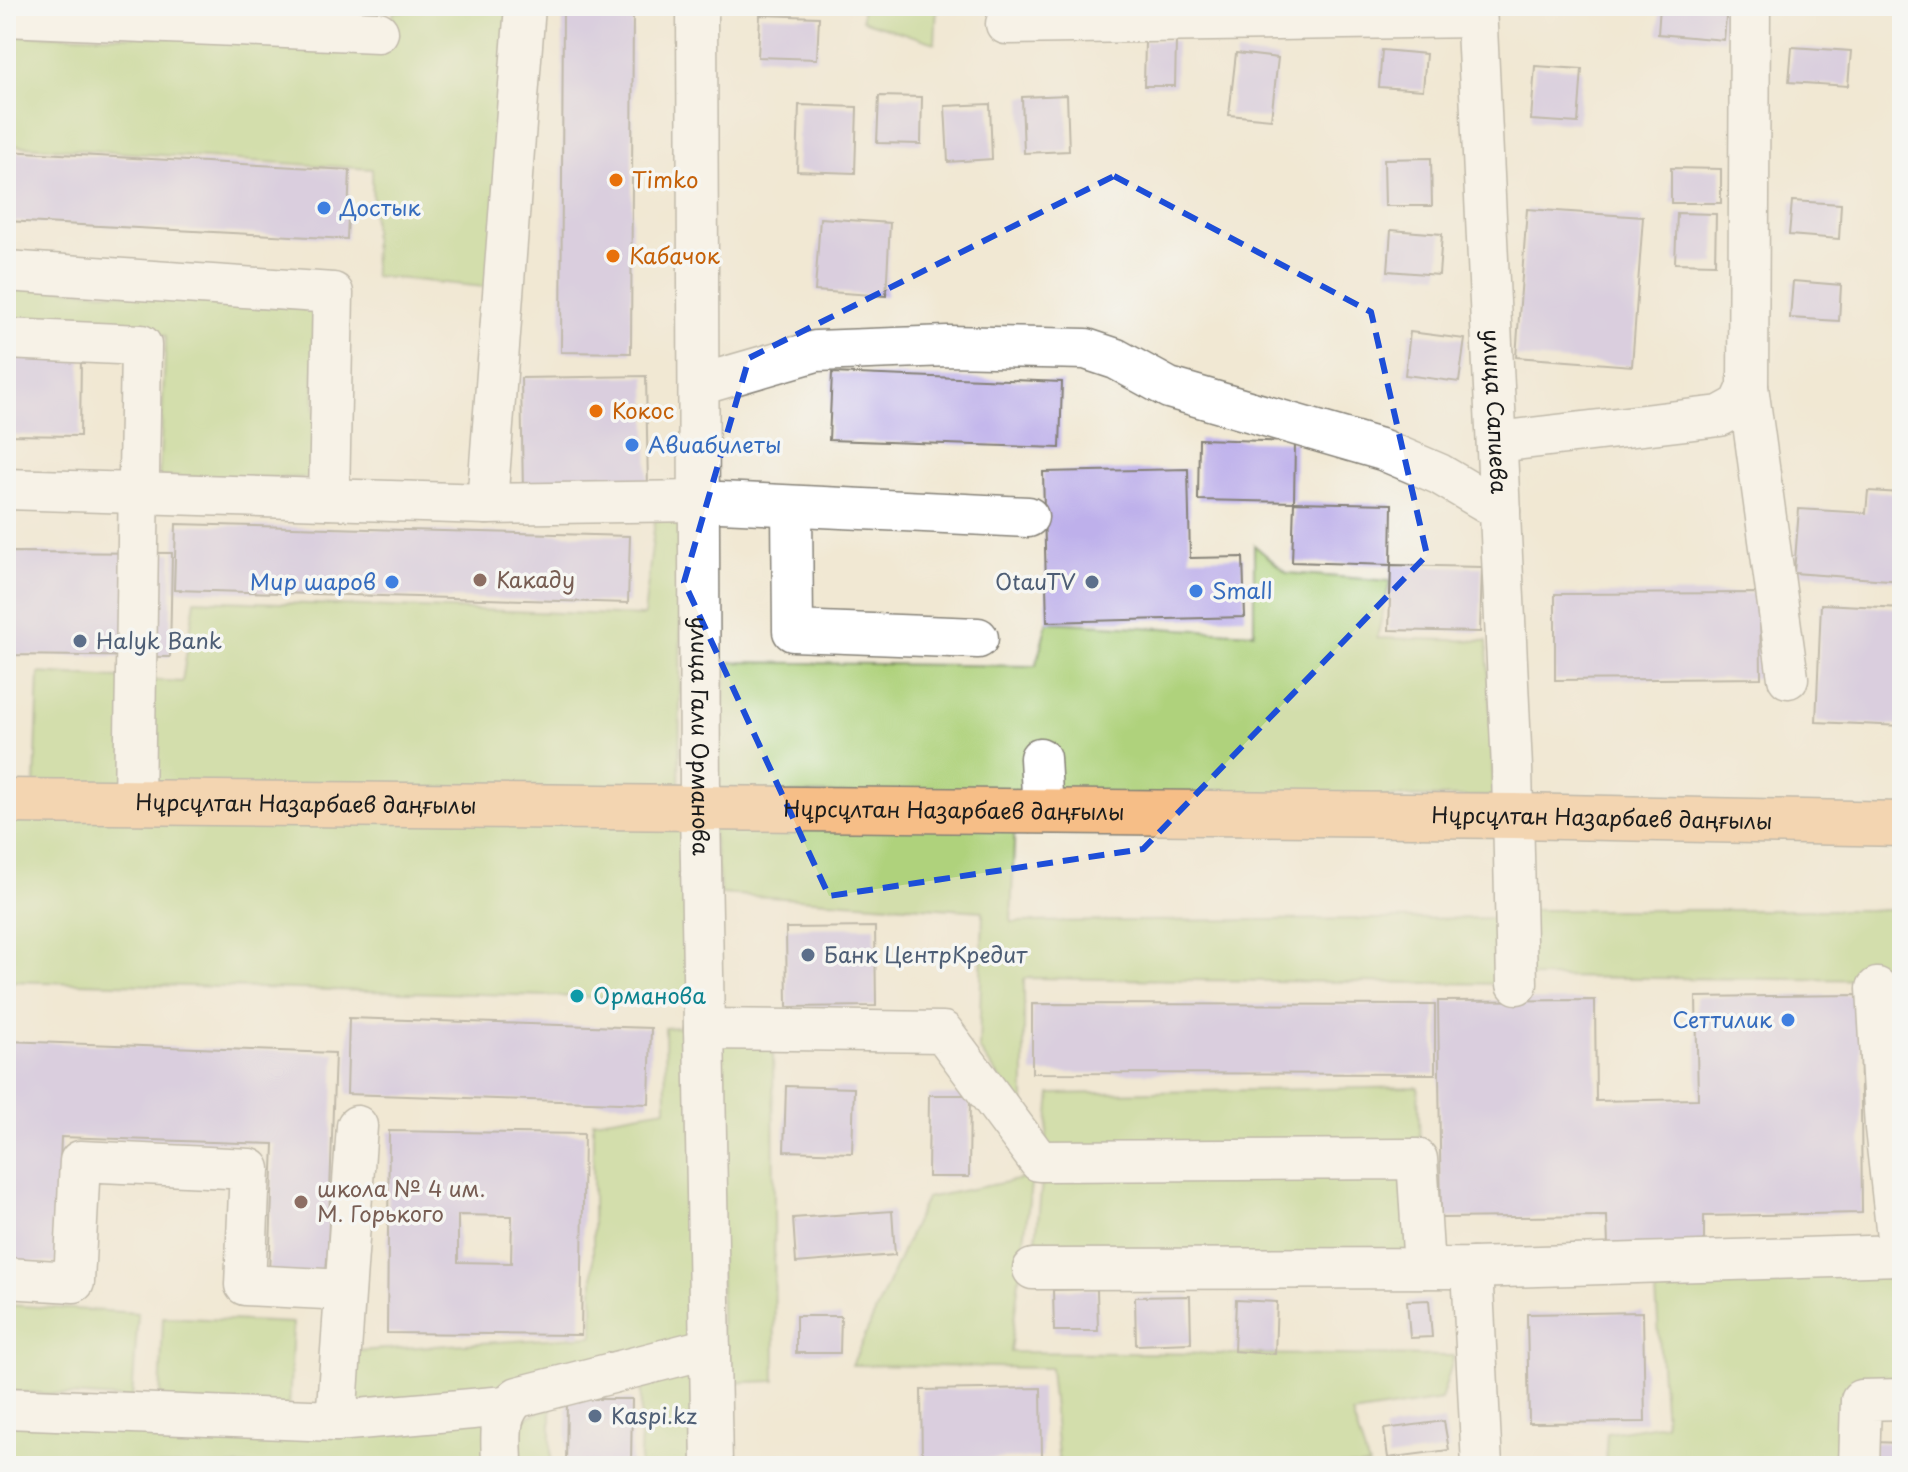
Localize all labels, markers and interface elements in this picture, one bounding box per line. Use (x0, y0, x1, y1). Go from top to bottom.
place label: Timko (632, 162, 698, 195)
marker: Timko (607, 171, 625, 189)
place label: Достык (339, 190, 422, 223)
marker: Достык (315, 199, 333, 217)
place label: Кабачок (629, 238, 721, 271)
marker: Кабачок (604, 247, 622, 265)
street label: улица Сапиева (1476, 328, 1517, 495)
place label: Кокос (612, 393, 674, 426)
marker: Кокос (587, 402, 605, 420)
place label: Авиабилеты (648, 427, 781, 460)
marker: Авиабилеты (623, 436, 641, 454)
place label: Какаду (496, 562, 575, 595)
place label: Мир шаров (250, 564, 376, 597)
place label: OtauTV (995, 564, 1076, 597)
marker: Какаду (471, 571, 489, 589)
marker: Мир шаров (383, 573, 401, 591)
marker: OtauTV (1083, 573, 1101, 591)
place label: Small (1212, 573, 1273, 606)
marker: Small (1187, 582, 1205, 600)
street label: улица Гали Орманова (684, 616, 719, 856)
place label: Halyk Bank (96, 623, 222, 656)
marker: Halyk Bank (71, 632, 89, 650)
street label: Нұрсұлтан Назарбаев даңғылы (135, 784, 477, 821)
street label: Нұрсұлтан Назарбаев даңғылы (783, 791, 1125, 827)
street label: Нұрсұлтан Назарбаев даңғылы (1431, 797, 1773, 836)
place label: Банк ЦентрКредит (824, 937, 1028, 970)
marker: Банк ЦентрКредит (799, 946, 817, 964)
place label: Орманова (593, 978, 706, 1011)
marker: Орманова (568, 987, 586, 1005)
place label: Сеттилик (1672, 1002, 1773, 1035)
marker: Сеттилик (1779, 1011, 1797, 1029)
place label: школа № 4 им. М. Горького (317, 1171, 486, 1229)
marker: школа № 4 им. М. Горького (292, 1193, 310, 1211)
place label: Kaspi.kz (611, 1398, 697, 1431)
marker: Kaspi.kz (586, 1407, 604, 1425)

